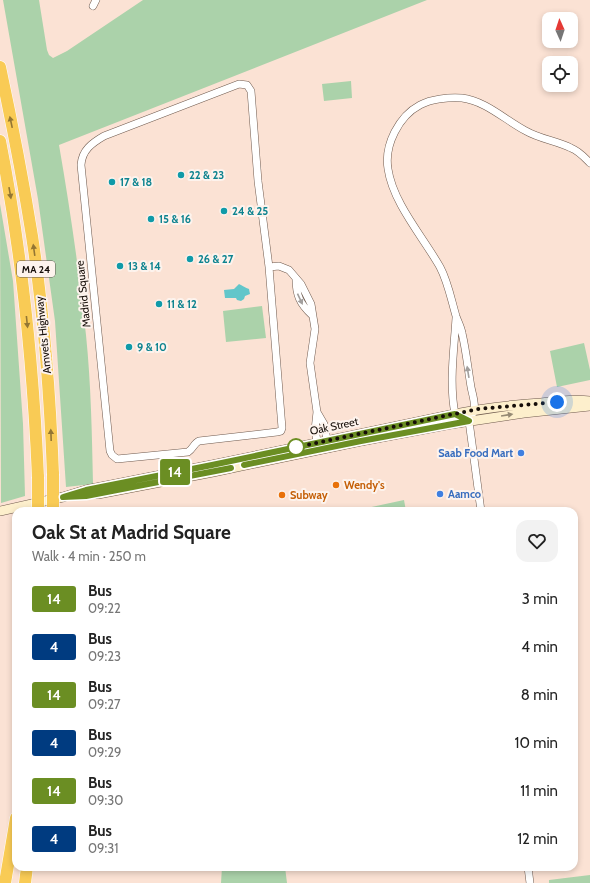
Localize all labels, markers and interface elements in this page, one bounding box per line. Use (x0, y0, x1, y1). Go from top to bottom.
north arrow (542, 12, 578, 48)
map controls (542, 12, 578, 92)
button: locate (542, 56, 578, 92)
one-way arrow (8, 116, 14, 128)
place label: 22 & 23 (189, 168, 224, 182)
marker: 22 & 23 (176, 170, 186, 180)
place label: 17 & 18 (120, 175, 153, 189)
marker: 17 & 18 (107, 177, 117, 187)
one-way arrow (7, 187, 13, 199)
place label: 24 & 25 (232, 204, 268, 218)
marker: 24 & 25 (219, 206, 229, 216)
place label: 15 & 16 (159, 212, 191, 226)
marker: 15 & 16 (146, 214, 156, 224)
one-way arrow (31, 244, 37, 256)
place label: 26 & 27 (198, 252, 234, 266)
marker: 26 & 27 (185, 254, 195, 264)
street label: Madrid Square (72, 259, 93, 328)
place label: 13 & 14 (128, 259, 161, 273)
road number: MA 24 (17, 261, 55, 277)
marker: 13 & 14 (115, 261, 125, 271)
one-way arrow (297, 293, 303, 305)
street label: Amvets Highway (32, 295, 54, 374)
place label: 11 & 12 (167, 297, 197, 311)
marker: 11 & 12 (154, 299, 164, 309)
one-way arrow (24, 316, 31, 328)
place label: 9 & 10 (137, 340, 167, 354)
marker: 9 & 10 (124, 342, 134, 352)
one-way arrow (465, 365, 471, 378)
your location (547, 392, 567, 412)
one-way arrow (501, 412, 513, 418)
street label: Oak Street (308, 414, 360, 438)
one-way arrow (48, 428, 54, 441)
unlabelled marker (287, 438, 305, 456)
place label: Saab Food Mart (438, 446, 513, 460)
marker: Saab Food Mart (516, 448, 526, 458)
line badge: 14 (157, 459, 193, 485)
text: 14 (168, 463, 182, 481)
place label: Wendy's (344, 478, 385, 492)
marker: Wendy's (331, 480, 341, 490)
place label: Aamco (448, 487, 481, 501)
place label: Subway (290, 488, 328, 502)
marker: Aamco (435, 489, 445, 499)
marker: Subway (277, 490, 287, 500)
button: heart (516, 520, 558, 562)
text: Oak St at Madrid Square (32, 521, 231, 544)
text: Walk · 4 min · 250 m (32, 548, 146, 564)
text: Bus (88, 582, 112, 600)
text: 14 (47, 590, 61, 608)
text: 3 min (522, 590, 558, 608)
text: 09:22 (88, 600, 121, 616)
text: Bus (88, 630, 112, 648)
text: 4 (50, 638, 58, 656)
text: 4 min (521, 638, 558, 656)
text: 09:23 (88, 648, 121, 664)
text: Bus (88, 678, 112, 696)
text: 14 (47, 686, 61, 704)
text: 8 min (521, 686, 558, 704)
text: 09:27 (88, 696, 121, 712)
text: Bus (88, 726, 112, 744)
text: 4 (50, 734, 58, 752)
text: 10 min (515, 734, 558, 752)
text: 09:29 (88, 744, 121, 760)
text: Bus (88, 774, 112, 792)
text: 14 (47, 782, 61, 800)
text: 11 min (520, 782, 558, 800)
text: 09:30 (88, 792, 123, 808)
text: Bus (88, 822, 112, 840)
text: 4 (50, 830, 58, 848)
text: 12 min (517, 830, 558, 848)
text: 09:31 (88, 840, 118, 856)

